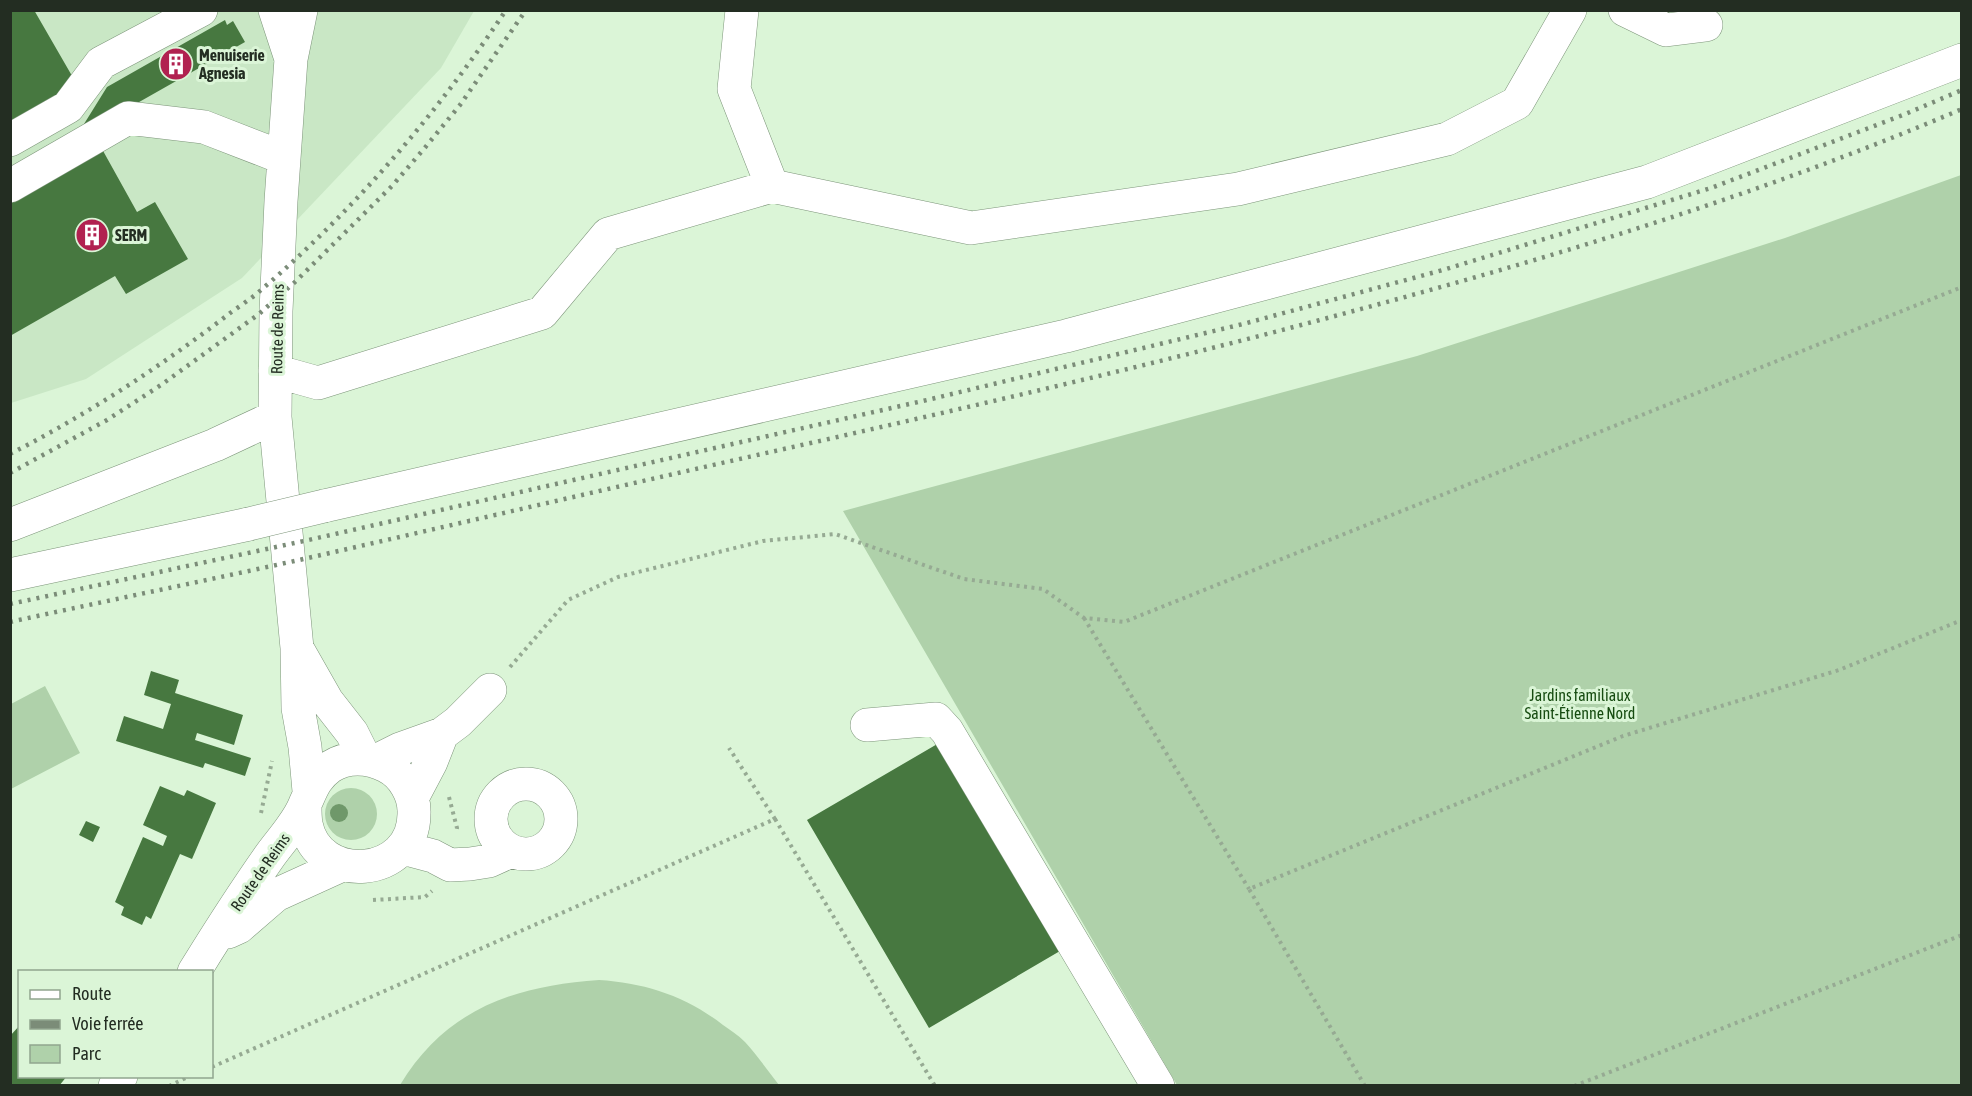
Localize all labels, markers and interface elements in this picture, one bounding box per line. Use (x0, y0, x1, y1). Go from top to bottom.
building icon: Menuiserie Agnesia (158, 46, 194, 82)
place label: Menuiserie Agnesia (198, 46, 265, 82)
building icon: SERM (74, 217, 110, 253)
place label: SERM (115, 226, 147, 244)
street label: Route de Reims (267, 283, 287, 374)
park label: Jardins familiaux Saint-Étienne Nord (1525, 686, 1635, 722)
street label: Route de Reims (227, 830, 293, 914)
legend (18, 970, 213, 1078)
text: Route (72, 983, 111, 1004)
text: Voie ferrée (72, 1013, 144, 1034)
text: Parc (72, 1043, 101, 1064)

